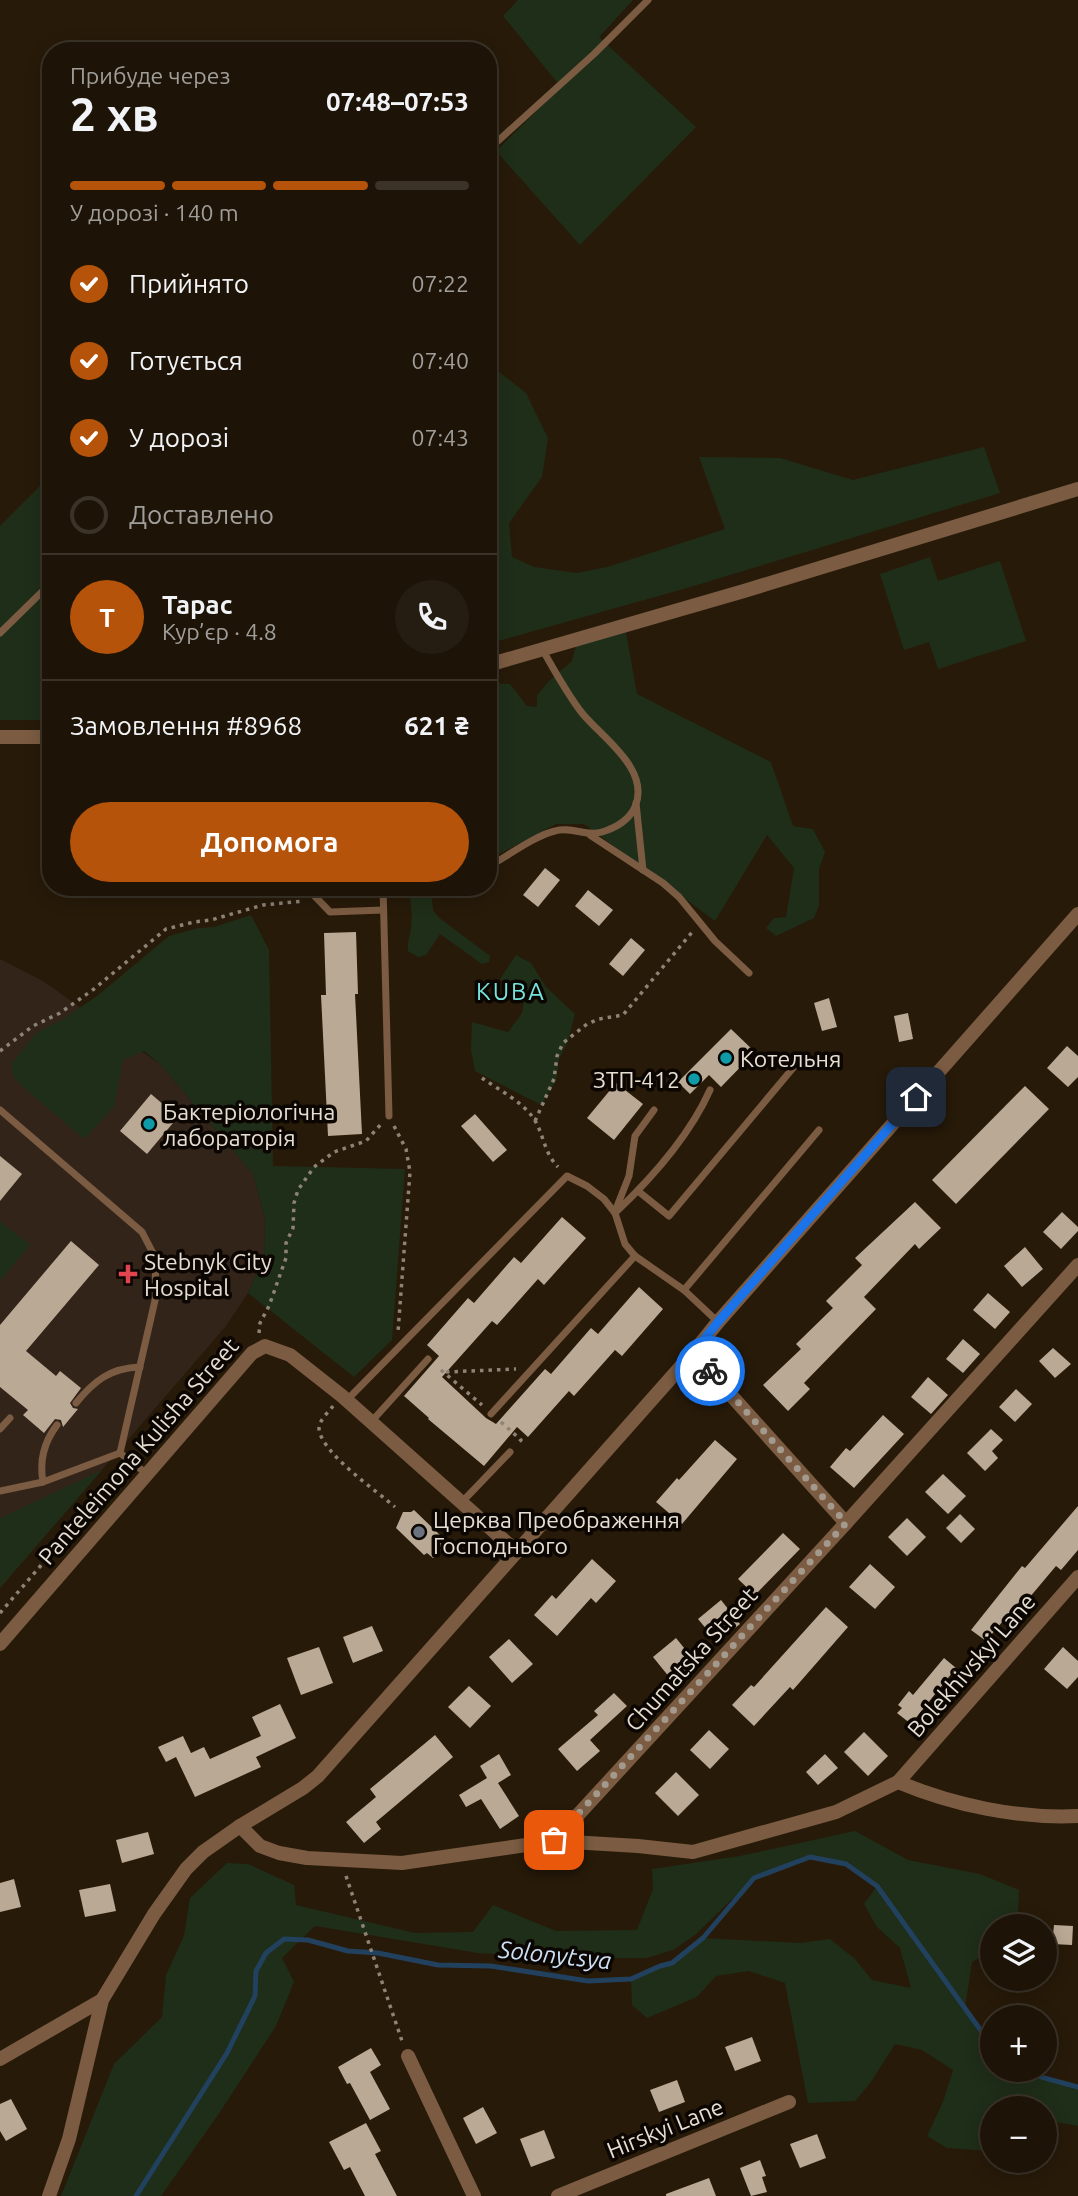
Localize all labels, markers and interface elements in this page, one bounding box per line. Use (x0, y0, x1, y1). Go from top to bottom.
text: Прибуде через (70, 63, 231, 88)
text: 07:48–07:53 (326, 87, 469, 116)
text: 2 хв (70, 88, 159, 140)
text: У дорозі · 140 m (70, 200, 239, 225)
icon: check (70, 265, 108, 303)
text: Прийнято (129, 269, 249, 298)
text: 07:22 (411, 271, 469, 296)
icon: check (70, 342, 108, 380)
text: Готується (129, 346, 243, 375)
text: 07:40 (411, 348, 469, 373)
icon: check (70, 419, 108, 457)
text: У дорозі (129, 423, 229, 452)
text: 07:43 (411, 425, 469, 450)
text: Доставлено (129, 500, 274, 529)
button: phone (395, 580, 469, 654)
text: Тарас (162, 590, 232, 619)
text: Т (99, 603, 115, 632)
text: Кур’єр · 4.8 (162, 619, 277, 644)
text: Замовлення #8968 (70, 711, 302, 740)
text: 621 ₴ (404, 711, 469, 740)
button: Допомога (70, 802, 469, 882)
district label: KUBA (476, 978, 546, 1005)
place label: Котельня (740, 1046, 841, 1071)
marker: Котельня (718, 1050, 734, 1066)
place label: ЗТП-412 (593, 1067, 680, 1092)
pin (886, 1067, 946, 1127)
marker: ЗТП-412 (686, 1071, 702, 1087)
icon: home (897, 1078, 935, 1116)
place label: Бактеріологічна лабораторія (163, 1099, 335, 1150)
marker: Бактеріологічна лабораторія (141, 1116, 157, 1132)
place label: Stebnyk City Hospital (144, 1249, 272, 1300)
marker: Stebnyk City Hospital (118, 1264, 138, 1284)
street label: Panteleimona Kulisha Street (33, 1333, 243, 1569)
courier (675, 1336, 745, 1406)
icon: bike (691, 1352, 729, 1390)
place label: Церква Преображення Господнього (433, 1507, 680, 1558)
marker: Церква Преображення Господнього (411, 1524, 427, 1540)
street label: Chumatska Street (620, 1582, 762, 1736)
street label: Bolekhivskyi Lane (902, 1588, 1040, 1742)
pin (524, 1810, 584, 1870)
icon: bag (535, 1821, 573, 1859)
map controls (980, 1914, 1057, 2173)
button: layers (980, 1914, 1057, 1991)
water label: Solonytsya (496, 1936, 613, 1974)
button: + (980, 2005, 1057, 2082)
street label: Hirskyi Lane (603, 2093, 727, 2163)
button: − (980, 2096, 1057, 2173)

